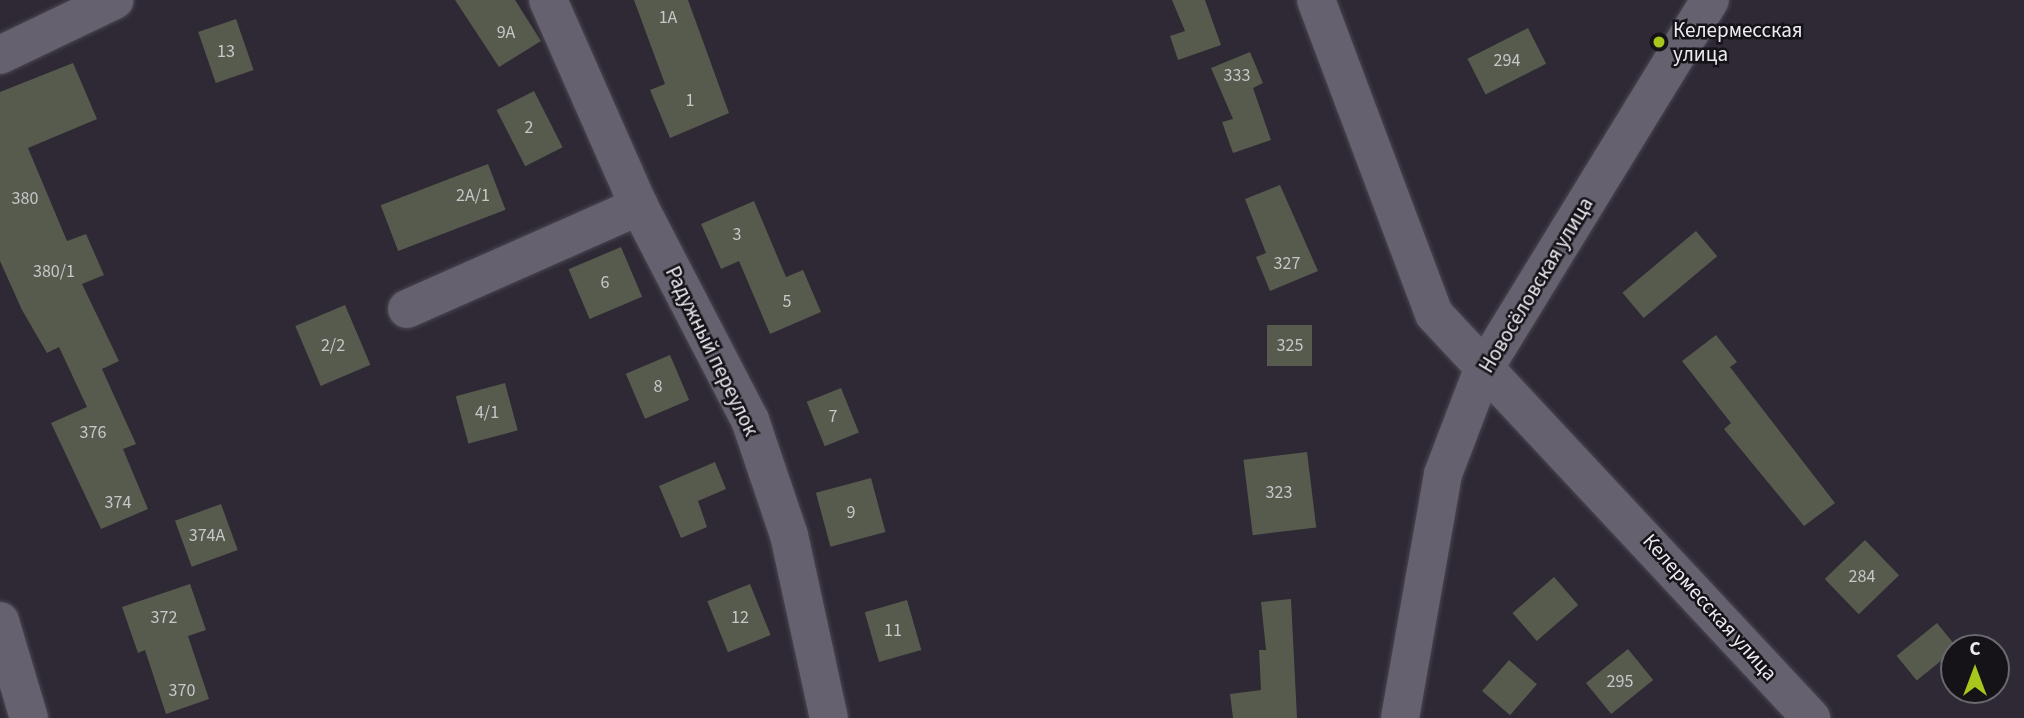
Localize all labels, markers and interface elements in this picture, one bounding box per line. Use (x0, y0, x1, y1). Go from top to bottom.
house number: 1А (659, 7, 677, 29)
place label: Келермесская улица (1673, 17, 1803, 67)
house number: 9А (497, 22, 515, 44)
marker: Келермесская улица (1651, 34, 1667, 50)
house number: 13 (217, 41, 235, 63)
house number: 294 (1494, 50, 1520, 72)
house number: 333 (1224, 65, 1250, 87)
house number: 1 (686, 90, 694, 112)
house number: 2 (525, 117, 533, 139)
house number: 2А/1 (456, 185, 490, 207)
house number: 380 (12, 188, 38, 210)
street label: Новосёловская улица (1474, 193, 1598, 377)
house number: 3 (733, 224, 741, 246)
house number: 327 (1274, 253, 1300, 275)
house number: 380/1 (33, 261, 75, 283)
street label: Радужный переулок (660, 262, 764, 440)
house number: 6 (601, 272, 609, 294)
house number: 5 (783, 291, 791, 313)
house number: 2/2 (321, 335, 345, 357)
house number: 325 (1277, 335, 1303, 357)
house number: 8 (654, 376, 662, 398)
house number: 4/1 (475, 402, 499, 424)
house number: 7 (829, 406, 837, 428)
house number: 376 (80, 422, 106, 444)
house number: 323 (1266, 482, 1292, 504)
house number: 374 (105, 492, 131, 514)
house number: 9 (847, 502, 855, 524)
house number: 374А (189, 525, 225, 547)
street label: Келермесская улица (1637, 528, 1783, 686)
house number: 284 (1849, 566, 1875, 588)
house number: 372 (151, 607, 177, 629)
house number: 12 (731, 607, 749, 629)
house number: 11 (884, 620, 902, 642)
north arrow (1940, 634, 2010, 704)
text: С (1969, 636, 1981, 663)
house number: 295 (1607, 671, 1633, 693)
house number: 370 (169, 680, 195, 702)

